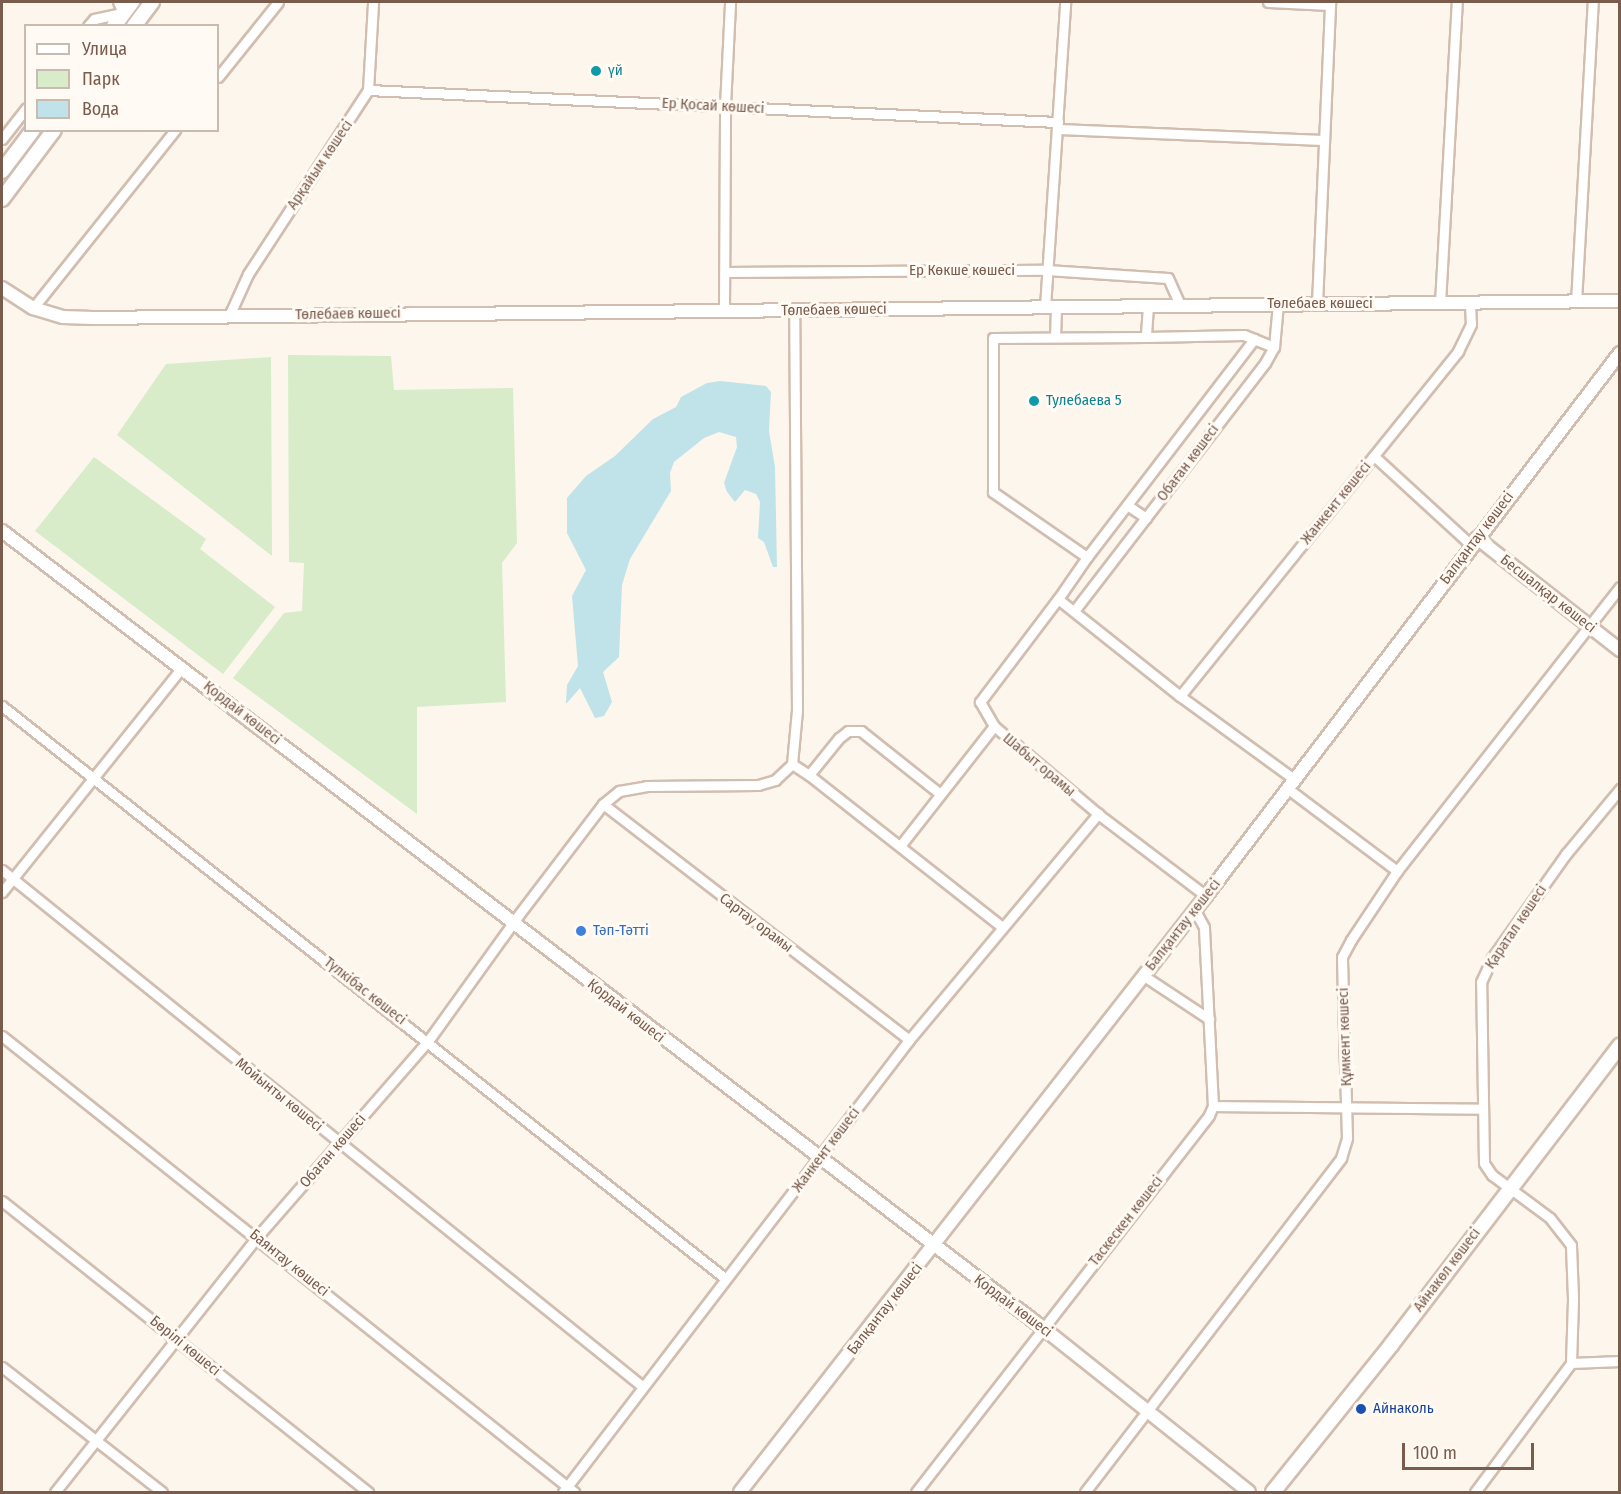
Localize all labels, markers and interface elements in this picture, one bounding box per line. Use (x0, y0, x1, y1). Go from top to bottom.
legend (24, 24, 219, 132)
text: Улица (82, 38, 127, 60)
place label: үй (608, 62, 623, 80)
marker: үй (589, 64, 603, 78)
text: Парк (82, 68, 120, 90)
street label: Ер Қосай көшесі (661, 94, 765, 118)
text: Вода (82, 98, 119, 120)
street label: Арқайым көшесі (283, 117, 357, 213)
street label: Ер Көкше көшесі (909, 262, 1015, 280)
street label: Төлебаев көшесі (1267, 295, 1373, 313)
street label: Төлебаев көшесі (781, 300, 887, 320)
street label: Төлебаев көшесі (295, 304, 401, 324)
place label: Тулебаева 5 (1046, 392, 1122, 410)
marker: Тулебаева 5 (1027, 394, 1041, 408)
street label: Обаған көшесі (1153, 421, 1223, 505)
street label: Жанкент көшесі (1297, 458, 1375, 548)
street label: Балқантау көшесі (1436, 488, 1518, 588)
street label: Бесшалқар көшесі (1497, 551, 1599, 637)
street label: Қордай көшесі (200, 677, 284, 749)
street label: Шабыт орамы (999, 729, 1079, 801)
street label: Балқантау көшесі (1142, 876, 1224, 974)
street label: Қаратал көшесі (1481, 882, 1551, 972)
street label: Сартау орамы (716, 889, 796, 957)
place label: Тәп-Тәтті (593, 922, 649, 940)
marker: Тәп-Тәтті (574, 924, 588, 938)
street label: Түлкібас көшесі (320, 953, 410, 1029)
street label: Қордай көшесі (584, 975, 668, 1047)
street label: Құмкент көшесі (1334, 987, 1356, 1087)
street label: Мойынты көшесі (232, 1054, 326, 1136)
street label: Жанкент көшесі (788, 1104, 864, 1196)
street label: Обаған көшесі (296, 1110, 370, 1192)
street label: Таскескен көшесі (1085, 1172, 1167, 1270)
street label: Айнакөл көшесі (1410, 1225, 1484, 1315)
street label: Баянтау көшесі (246, 1226, 332, 1300)
street label: Балқантау көшесі (844, 1260, 926, 1358)
street label: Қордай көшесі (970, 1271, 1056, 1341)
street label: Бөрілі көшесі (146, 1312, 224, 1380)
place label: Айнаколь (1373, 1400, 1434, 1418)
marker: Айнаколь (1354, 1402, 1368, 1416)
scale bar (1405, 1431, 1537, 1469)
text: 100 m (1413, 1442, 1457, 1464)

